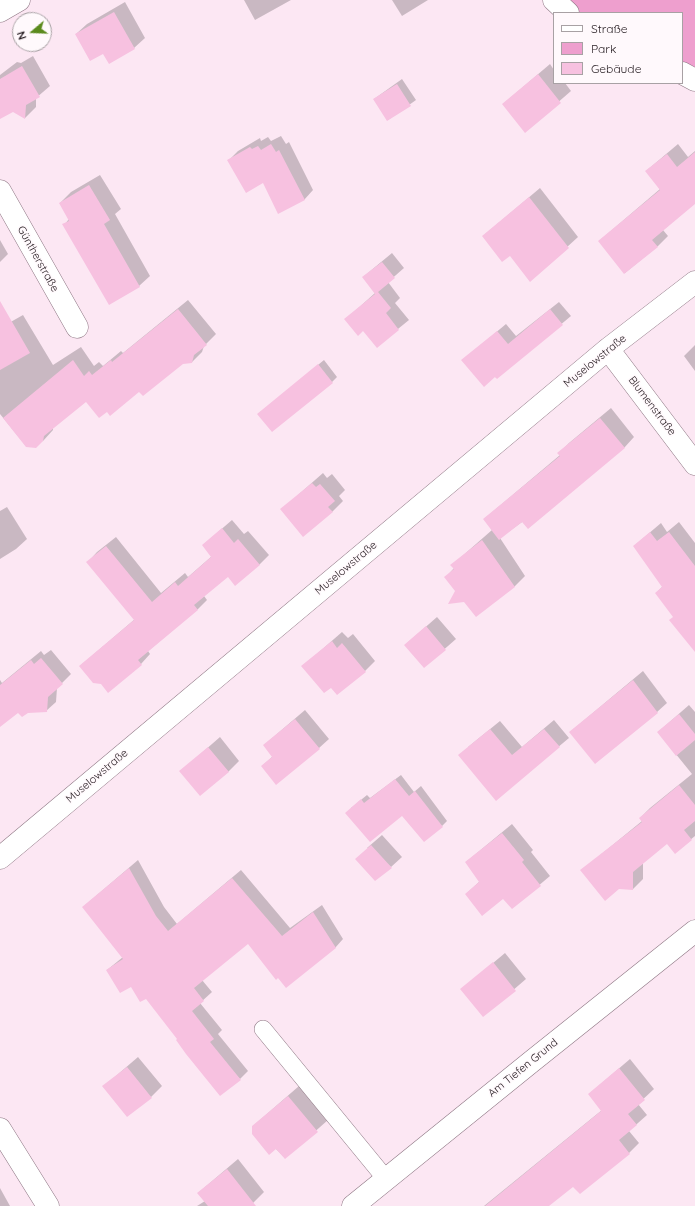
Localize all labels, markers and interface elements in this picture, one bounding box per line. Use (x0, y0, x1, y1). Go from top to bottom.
north arrow (12, 12, 52, 52)
legend (553, 12, 683, 84)
text: Straße (591, 21, 628, 36)
text: N (14, 29, 30, 42)
text: Park (591, 41, 616, 56)
text: Gebäude (591, 61, 641, 76)
street label: Güntherstraße (14, 224, 62, 294)
street label: Muselowstraße (561, 332, 629, 390)
street label: Blumenstraße (625, 374, 679, 438)
street label: Muselowstraße (312, 538, 380, 598)
street label: Muselowstraße (63, 746, 131, 806)
street label: Am Tiefen Grund (486, 1036, 560, 1100)

